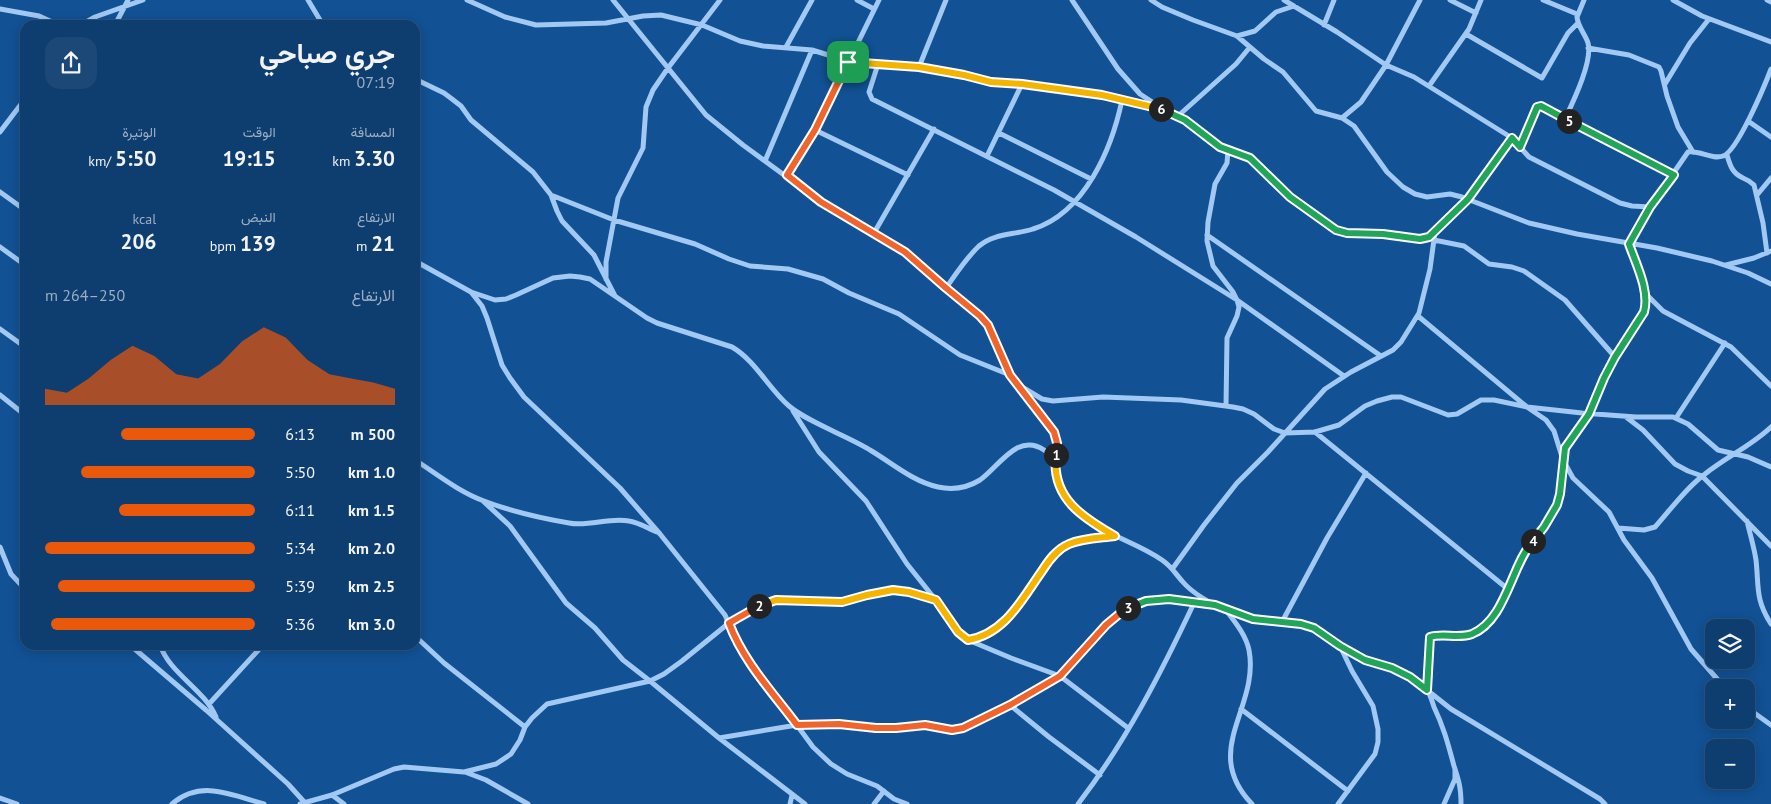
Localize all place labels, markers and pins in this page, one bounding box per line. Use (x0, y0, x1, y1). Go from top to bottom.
pin (827, 41, 869, 83)
pin: 6 (1148, 96, 1174, 122)
pin: 5 (1556, 108, 1582, 134)
pin: 1 (1044, 442, 1068, 468)
pin: 4 (1520, 528, 1546, 554)
pin: 2 (746, 594, 772, 618)
pin: 3 (1116, 596, 1140, 620)

